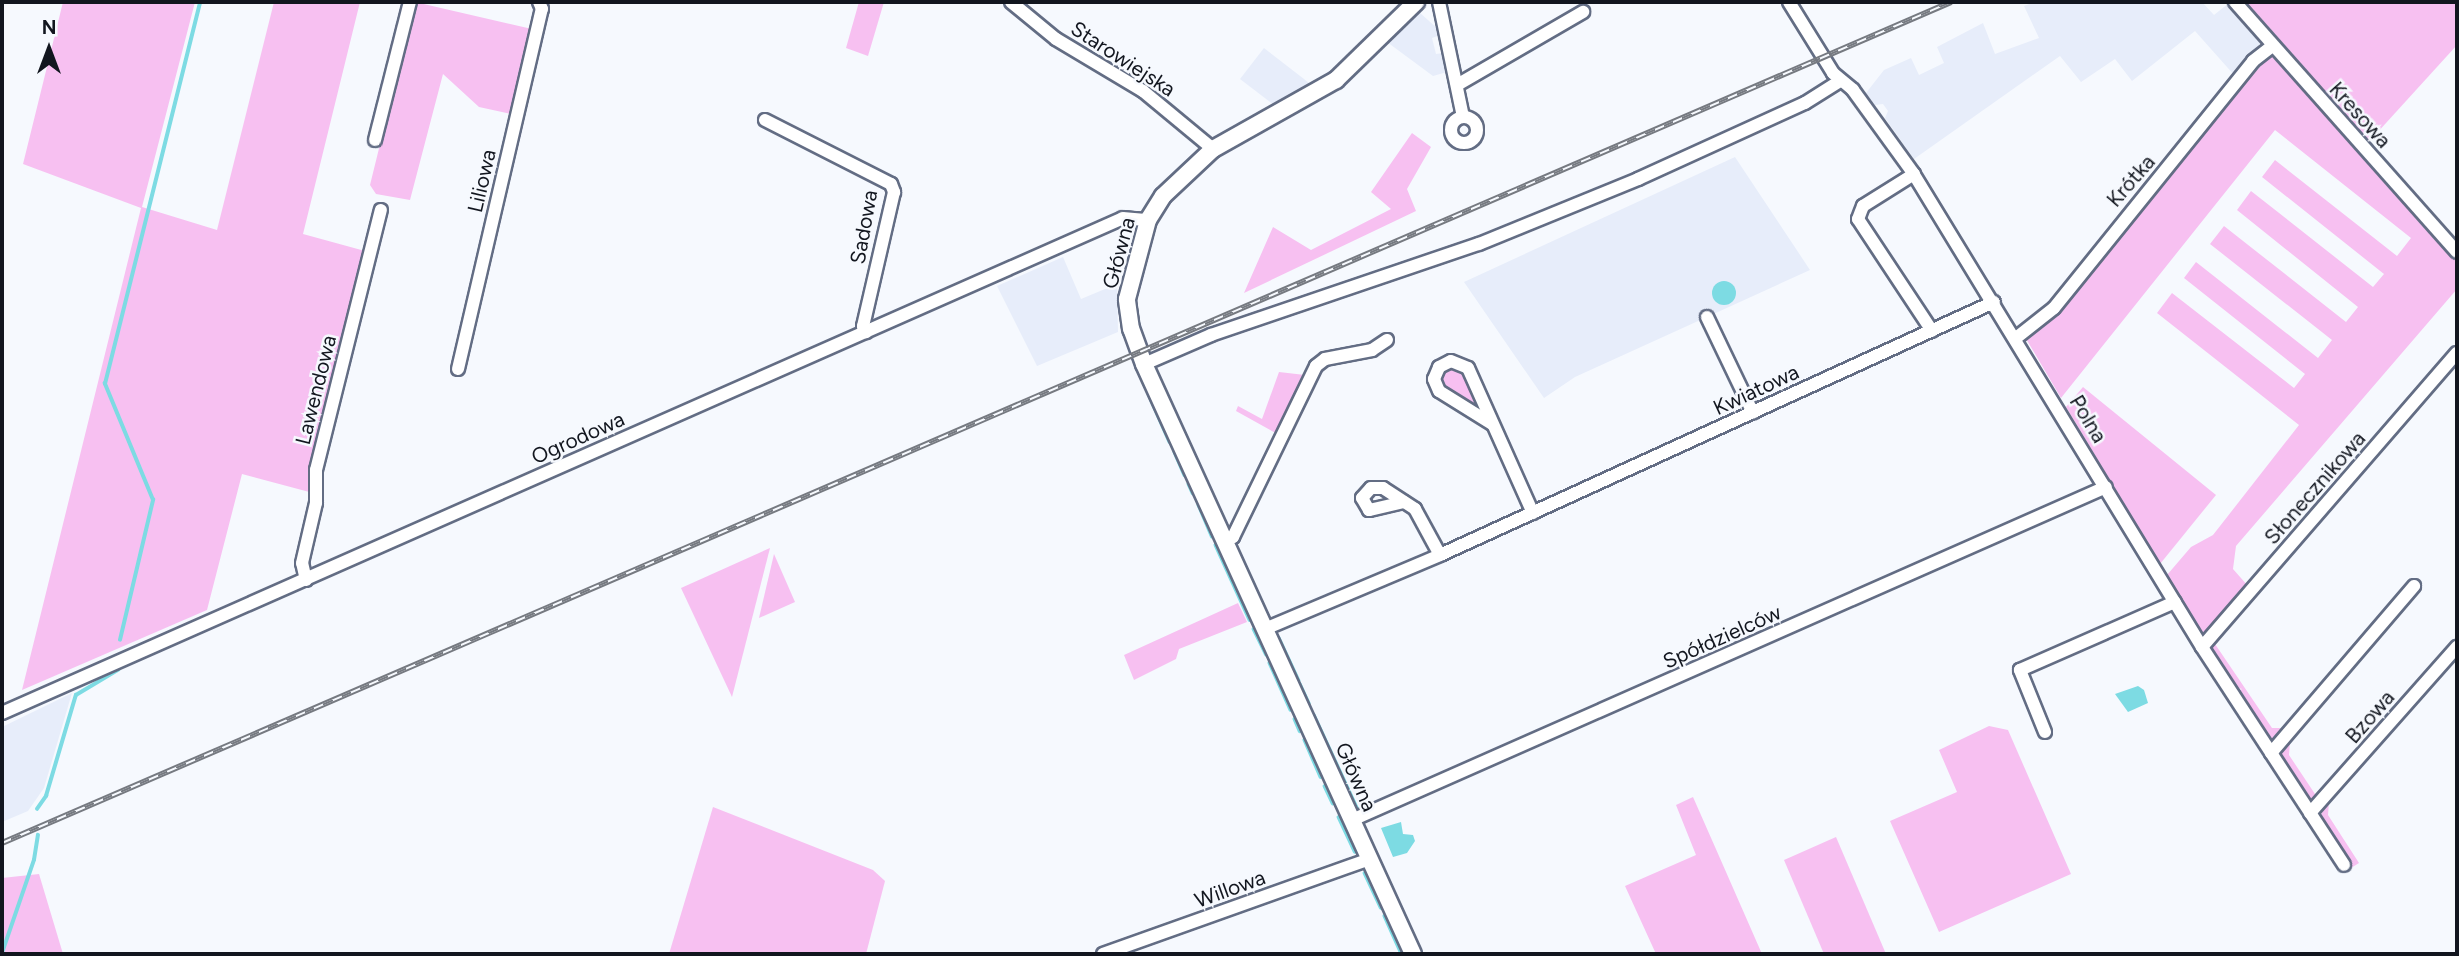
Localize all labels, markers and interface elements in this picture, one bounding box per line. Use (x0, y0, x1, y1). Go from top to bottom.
north arrow (14, 14, 84, 84)
text: N (42, 16, 56, 39)
street label: Starowiejska (1066, 16, 1180, 102)
street label: Kresowa (2324, 77, 2396, 153)
street label: Liliowa (463, 147, 501, 215)
street label: Krótka (2102, 150, 2160, 212)
street label: Sadowa (845, 188, 883, 266)
street label: Główna (1097, 215, 1141, 291)
street label: Lawendowa (290, 333, 342, 447)
street label: Kwiatowa (1709, 359, 1803, 421)
street label: Polna (2064, 391, 2112, 447)
street label: Ogrodowa (528, 406, 628, 470)
street label: Słonecznikowa (2259, 426, 2371, 550)
street label: Spółdzielców (1659, 600, 1785, 674)
street label: Bzowa (2340, 685, 2400, 749)
street label: Główna (1330, 739, 1382, 815)
street label: Willowa (1191, 865, 1269, 913)

